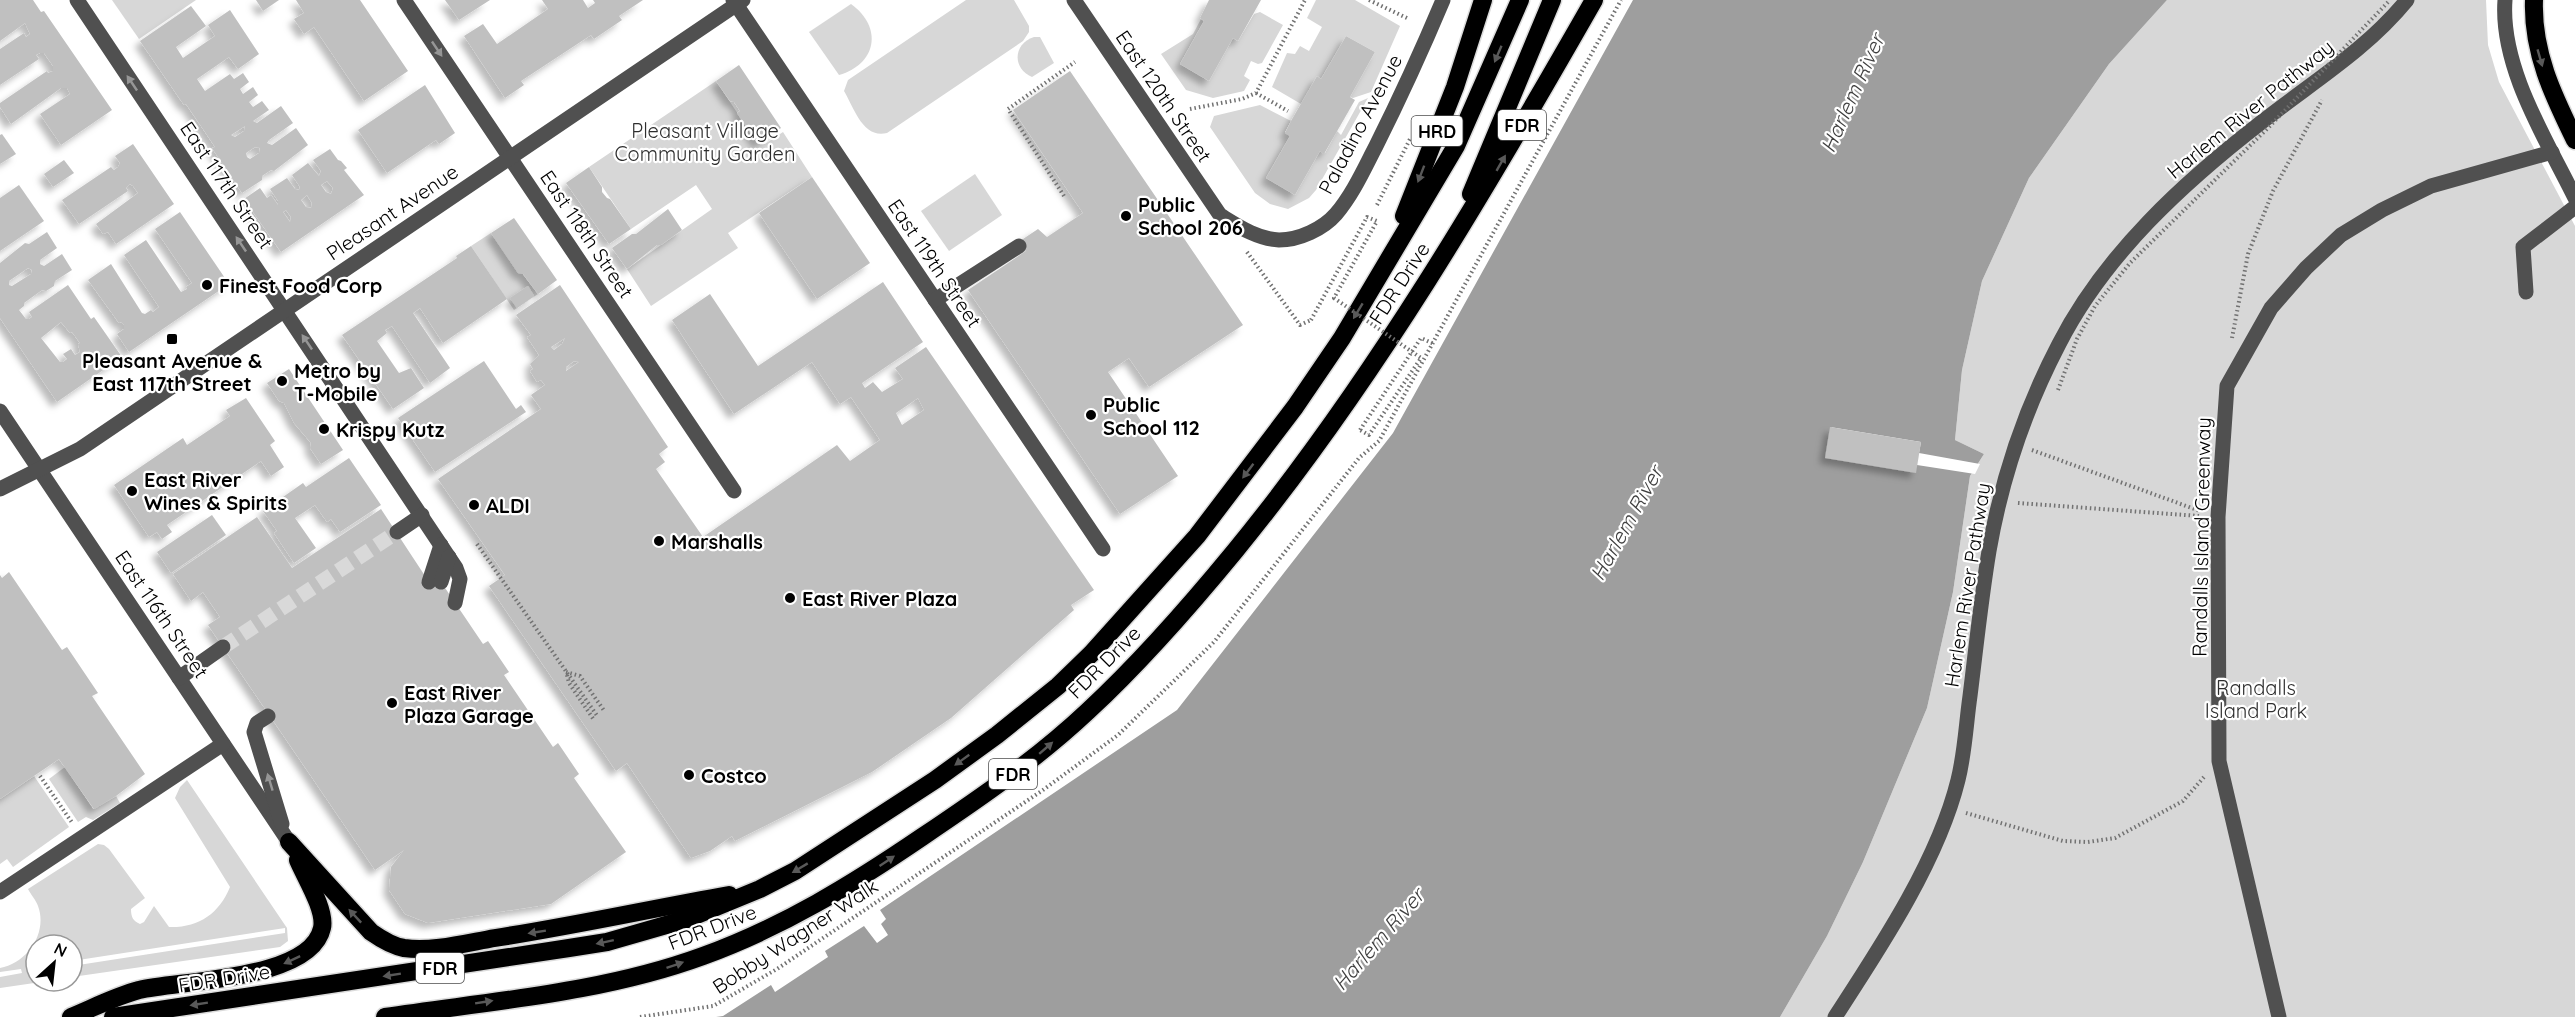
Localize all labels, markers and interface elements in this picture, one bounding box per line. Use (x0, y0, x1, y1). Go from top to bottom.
street label: East 120th Street (1111, 25, 1217, 167)
water label: Harlem River (1814, 27, 1891, 156)
street label: Harlem River Pathway (2162, 34, 2338, 184)
one-way arrow (431, 40, 443, 56)
one-way arrow (1493, 45, 1502, 63)
one-way arrow (2536, 49, 2545, 67)
street label: Paladino Avenue (1313, 50, 1407, 198)
one-way arrow (127, 74, 138, 91)
road number: FDR (1498, 110, 1546, 140)
street label: East 117th Street (175, 116, 279, 254)
road number: HRD (1412, 116, 1462, 146)
park label: Pleasant Village Community Garden (615, 118, 795, 166)
one-way arrow (1496, 154, 1506, 171)
street label: Pleasant Avenue (321, 159, 463, 265)
street label: East 118th Street (535, 165, 639, 303)
one-way arrow (1415, 165, 1425, 183)
place label: Public School 206 (1138, 192, 1243, 240)
street label: East 119th Street (883, 194, 987, 332)
marker: Public School 206 (1119, 209, 1133, 223)
one-way arrow (236, 236, 247, 253)
street label: FDR Drive (1363, 237, 1435, 329)
place label: Finest Food Corp (219, 273, 382, 298)
marker: Finest Food Corp (200, 278, 214, 292)
one-way arrow (1353, 303, 1364, 319)
marker: Pleasant Avenue & East 117th Street (165, 332, 179, 346)
one-way arrow (302, 334, 313, 350)
place label: Pleasant Avenue & East 117th Street (82, 348, 262, 396)
place label: Metro by T-Mobile (294, 358, 381, 406)
marker: Metro by T-Mobile (275, 374, 289, 388)
place label: Public School 112 (1103, 392, 1200, 440)
marker: Public School 112 (1084, 408, 1098, 422)
place label: Krispy Kutz (336, 417, 445, 442)
street label: Randalls Island Greenway (2186, 417, 2216, 657)
marker: Krispy Kutz (317, 422, 331, 436)
water label: Harlem River (1584, 459, 1670, 585)
one-way arrow (1242, 464, 1254, 479)
place label: East River Wines & Spirits (144, 467, 287, 515)
street label: Harlem River Pathway (1938, 481, 1996, 689)
marker: East River Wines & Spirits (125, 484, 139, 498)
place label: ALDI (486, 493, 530, 518)
marker: ALDI (467, 498, 481, 512)
place label: Marshalls (671, 529, 763, 554)
marker: Marshalls (652, 534, 666, 548)
street label: East 116th Street (110, 545, 214, 683)
place label: East River Plaza (802, 586, 957, 611)
marker: East River Plaza (783, 591, 797, 605)
street label: FDR Drive (1062, 620, 1146, 704)
park label: Randalls Island Park (2205, 675, 2307, 723)
place label: East River Plaza Garage (404, 680, 534, 728)
marker: East River Plaza Garage (385, 696, 399, 710)
one-way arrow (1038, 742, 1053, 755)
one-way arrow (955, 754, 971, 766)
road number: FDR (989, 759, 1037, 789)
place label: Costco (701, 763, 767, 788)
marker: Costco (682, 768, 696, 782)
one-way arrow (265, 773, 274, 791)
one-way arrow (879, 856, 895, 867)
one-way arrow (792, 862, 808, 873)
street label: Bobby Wagner Walk (707, 873, 883, 999)
water label: Harlem River (1327, 880, 1431, 995)
street label: FDR Drive (664, 899, 760, 955)
one-way arrow (348, 908, 362, 923)
one-way arrow (528, 927, 547, 936)
north arrow (24, 933, 84, 993)
one-way arrow (596, 937, 615, 947)
text: N (51, 938, 71, 961)
road number: FDR (416, 953, 464, 983)
one-way arrow (284, 956, 301, 965)
street label: FDR Drive (176, 958, 272, 998)
one-way arrow (666, 960, 684, 970)
one-way arrow (382, 971, 401, 980)
one-way arrow (475, 998, 494, 1007)
one-way arrow (190, 1000, 209, 1009)

